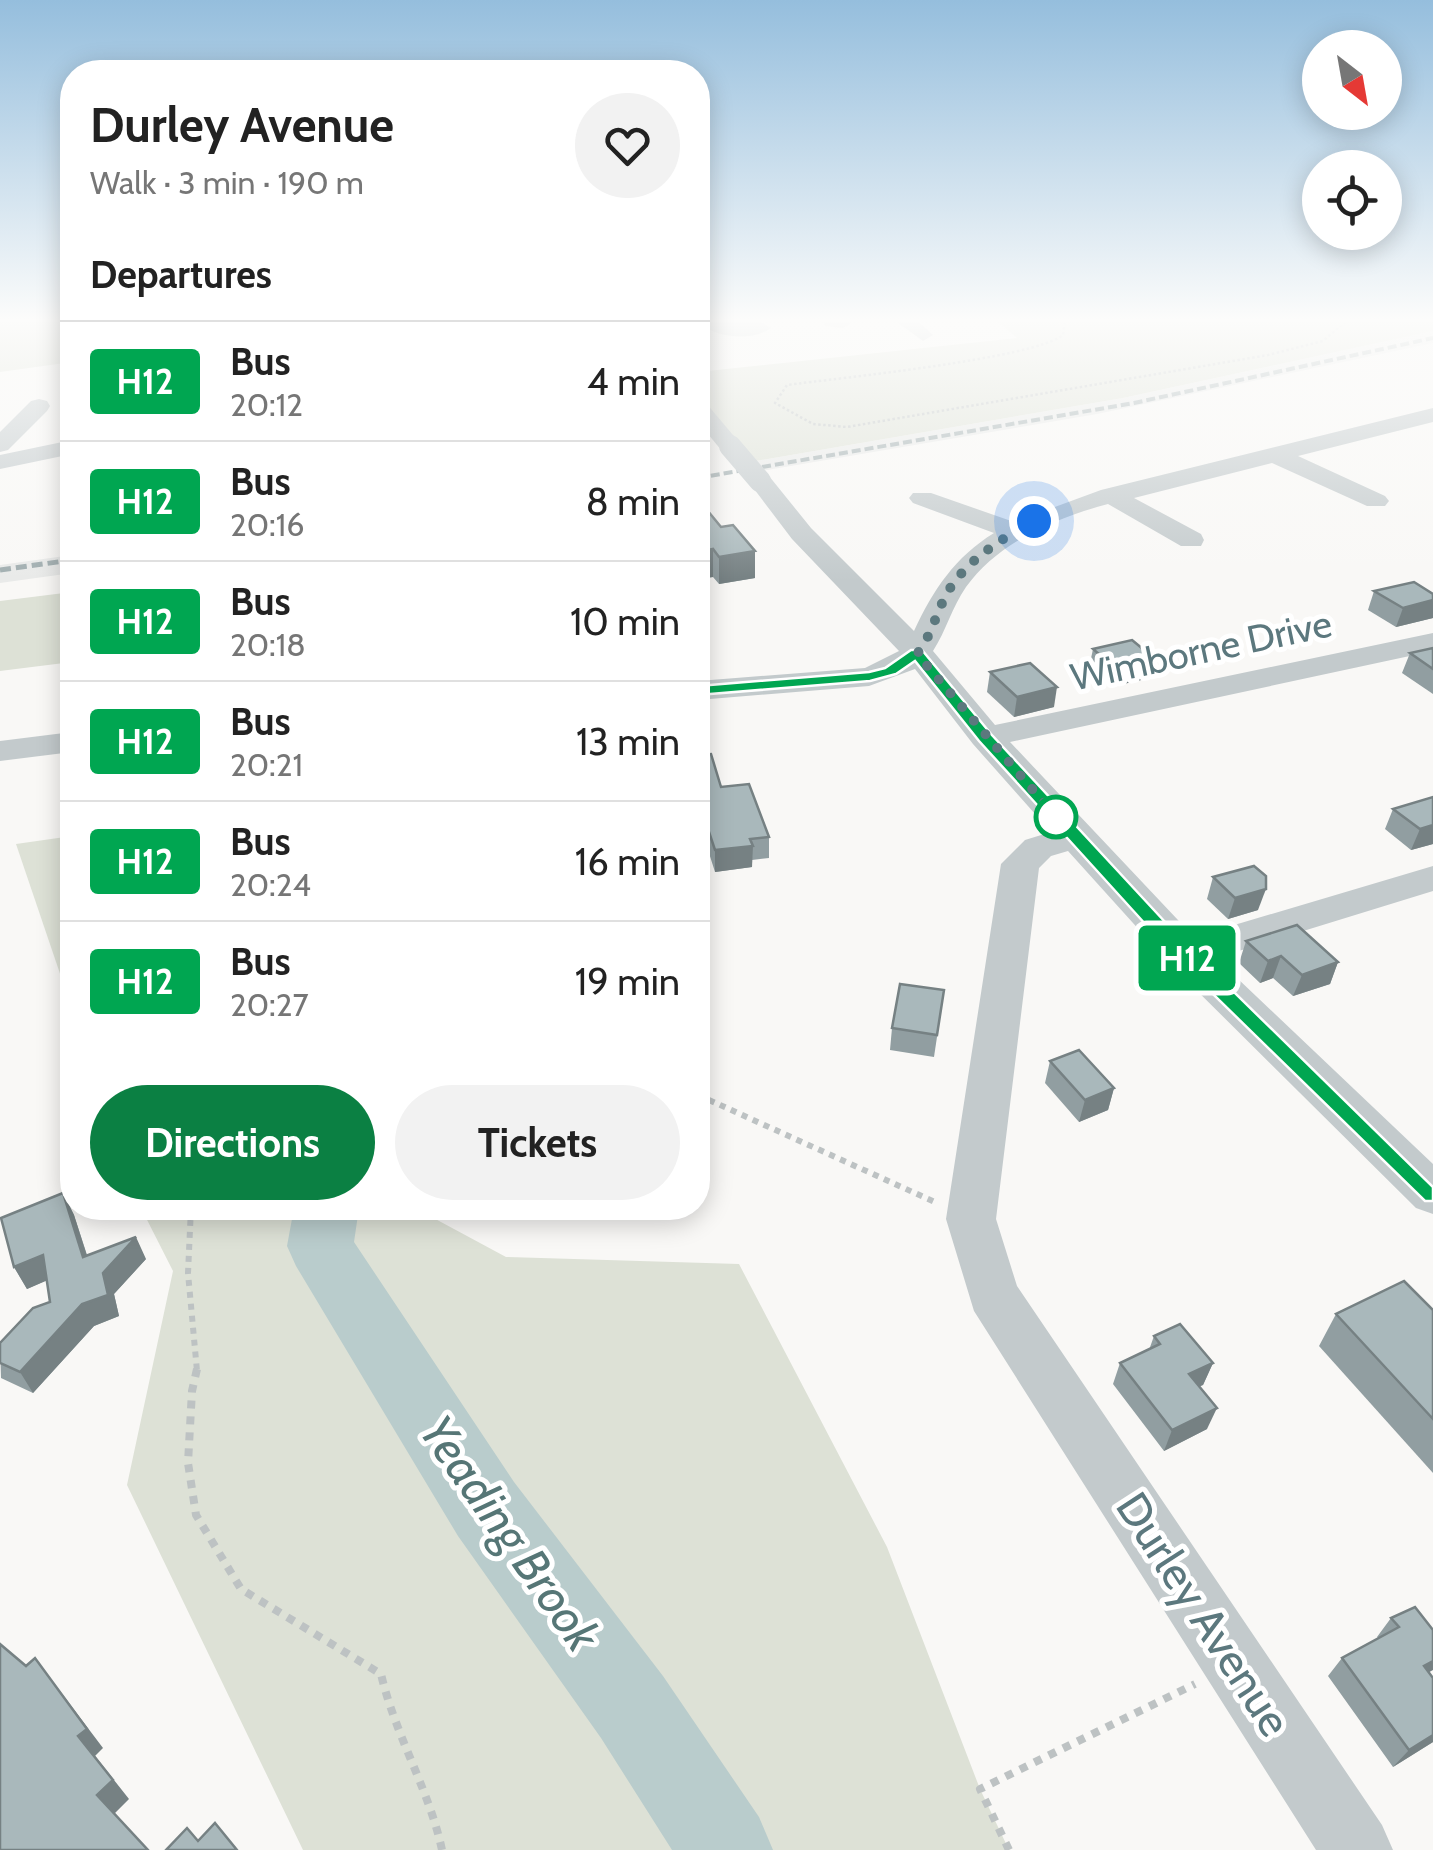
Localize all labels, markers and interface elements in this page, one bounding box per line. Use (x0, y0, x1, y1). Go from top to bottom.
north arrow (1302, 30, 1402, 130)
map controls (1302, 30, 1402, 250)
button: heart (575, 93, 680, 198)
text: Durley Avenue (90, 96, 394, 154)
button: locate (1302, 150, 1402, 250)
text: Walk · 3 min · 190 m (90, 163, 364, 202)
text: Departures (90, 251, 272, 298)
text: Bus (230, 338, 291, 385)
text: 4 min (587, 358, 680, 405)
text: H12 (117, 360, 173, 403)
text: 20:12 (230, 385, 303, 424)
text: Bus (230, 458, 291, 505)
text: 8 min (586, 478, 680, 525)
text: H12 (117, 480, 173, 523)
your location (1009, 496, 1059, 546)
text: 20:16 (230, 505, 304, 544)
text: Bus (230, 578, 291, 625)
text: 10 min (570, 598, 680, 645)
street label: Wimborne Drive (1066, 599, 1336, 701)
text: H12 (117, 600, 173, 643)
text: 20:18 (230, 625, 306, 664)
text: Bus (230, 698, 291, 745)
text: 13 min (576, 718, 680, 765)
text: H12 (117, 720, 173, 763)
text: 20:21 (230, 745, 303, 784)
unlabelled marker (1035, 796, 1077, 838)
text: Bus (230, 818, 291, 865)
text: 16 min (575, 838, 680, 885)
text: H12 (117, 840, 173, 883)
text: 20:24 (230, 865, 311, 904)
line badge: H12 (1130, 926, 1244, 990)
text: H12 (1159, 937, 1215, 980)
text: Bus (230, 938, 291, 985)
text: 19 min (575, 958, 680, 1005)
text: H12 (117, 960, 173, 1003)
text: 20:27 (230, 985, 309, 1024)
button: Directions (90, 1085, 375, 1200)
button: Tickets (395, 1085, 680, 1200)
water label: Yeading Brook (408, 1404, 613, 1663)
street label: Durley Avenue (1105, 1482, 1303, 1746)

